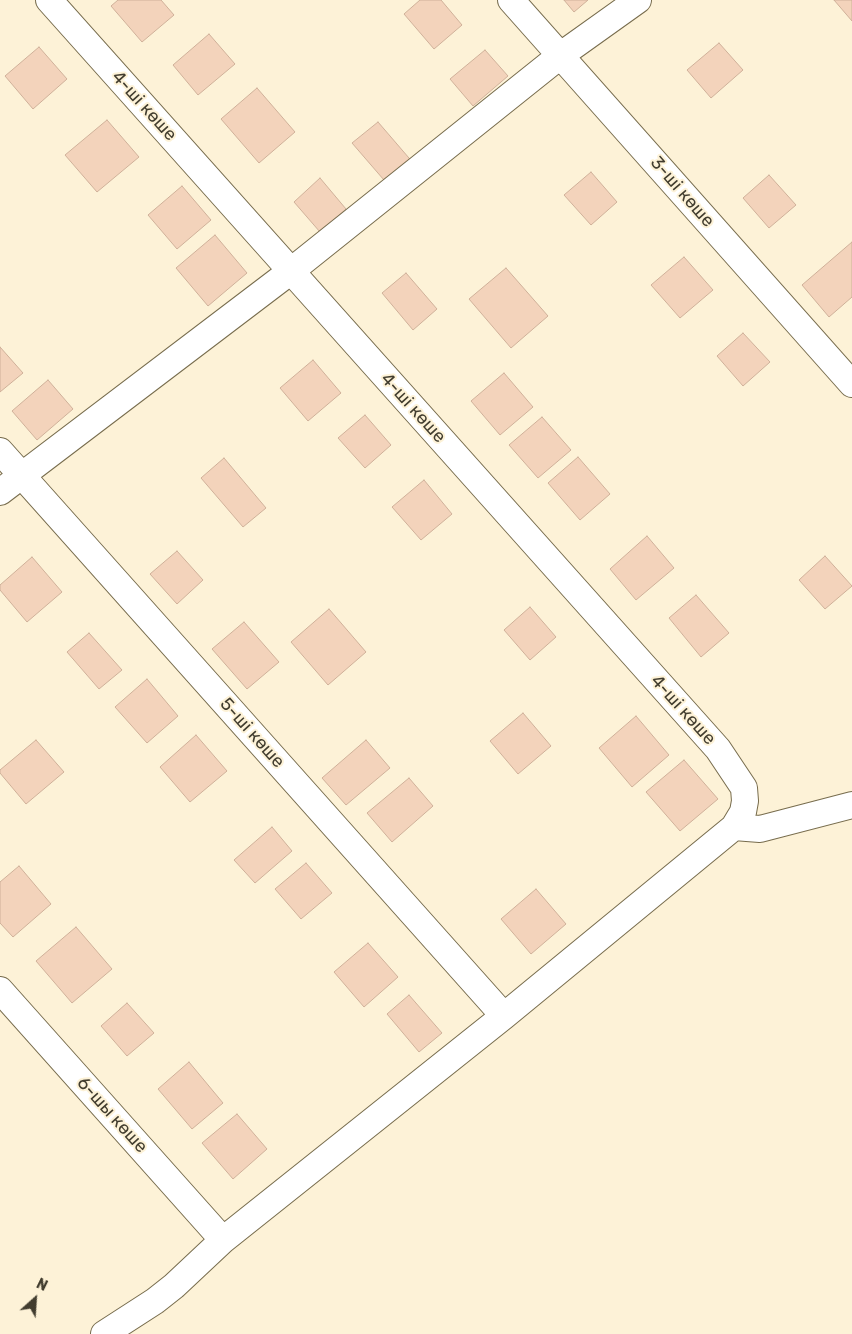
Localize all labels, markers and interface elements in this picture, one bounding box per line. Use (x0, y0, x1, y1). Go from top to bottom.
street label: 4-ші көше (107, 66, 181, 146)
street label: 3-ші көше (645, 152, 719, 232)
street label: 4-ші көше (376, 368, 450, 448)
street label: 4-ші көше (646, 670, 720, 750)
street label: 5-ші көше (215, 694, 289, 772)
street label: 6-шы көше (72, 1072, 152, 1158)
north arrow (10, 1274, 60, 1324)
text: N (34, 1275, 50, 1295)

